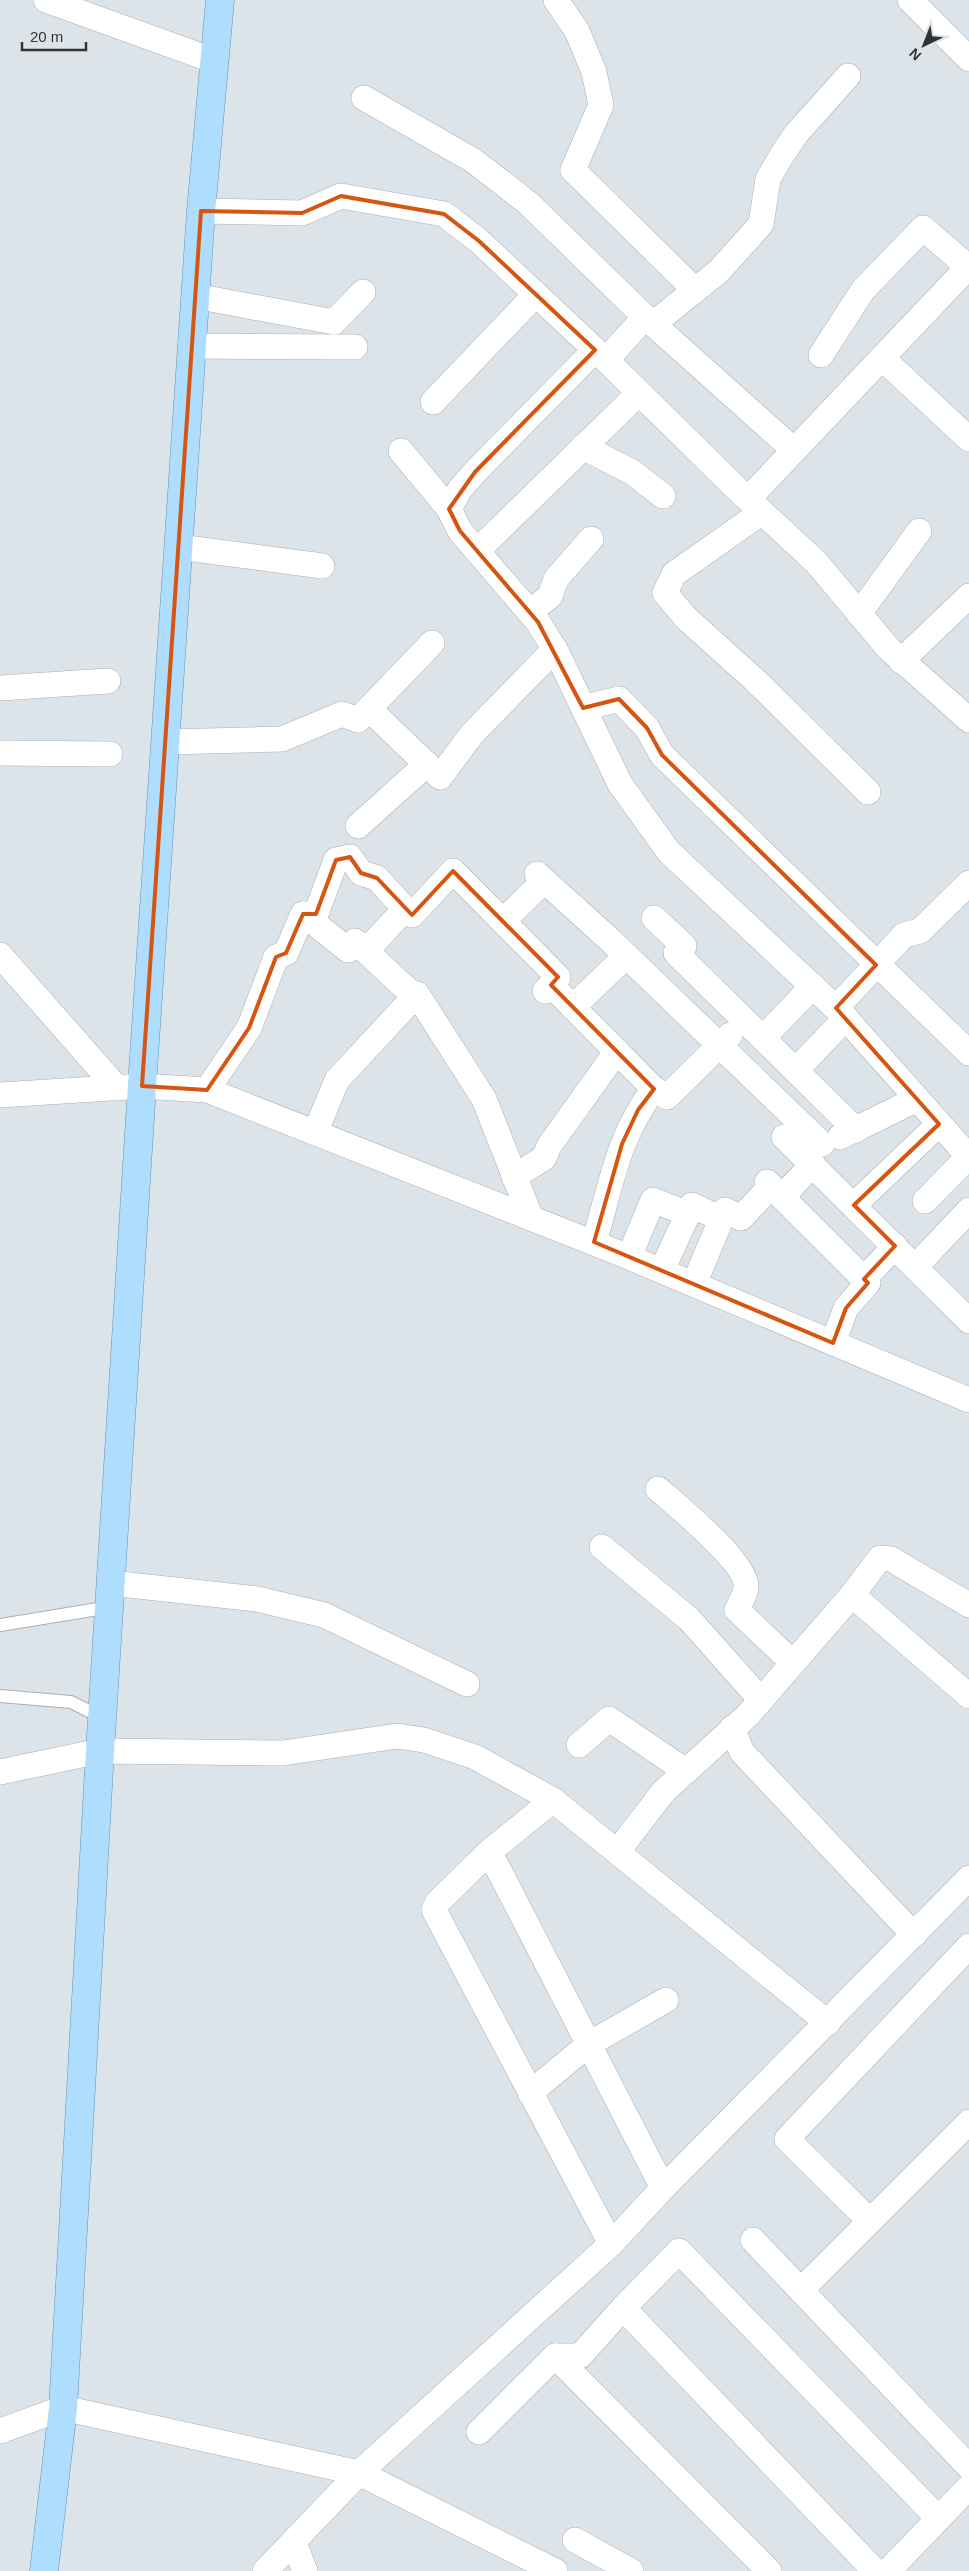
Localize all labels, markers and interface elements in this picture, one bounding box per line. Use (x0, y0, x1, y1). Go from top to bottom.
scale bar (22, 20, 86, 52)
north arrow (899, 20, 949, 70)
text: 20 m (30, 28, 63, 45)
text: N (906, 45, 924, 64)

